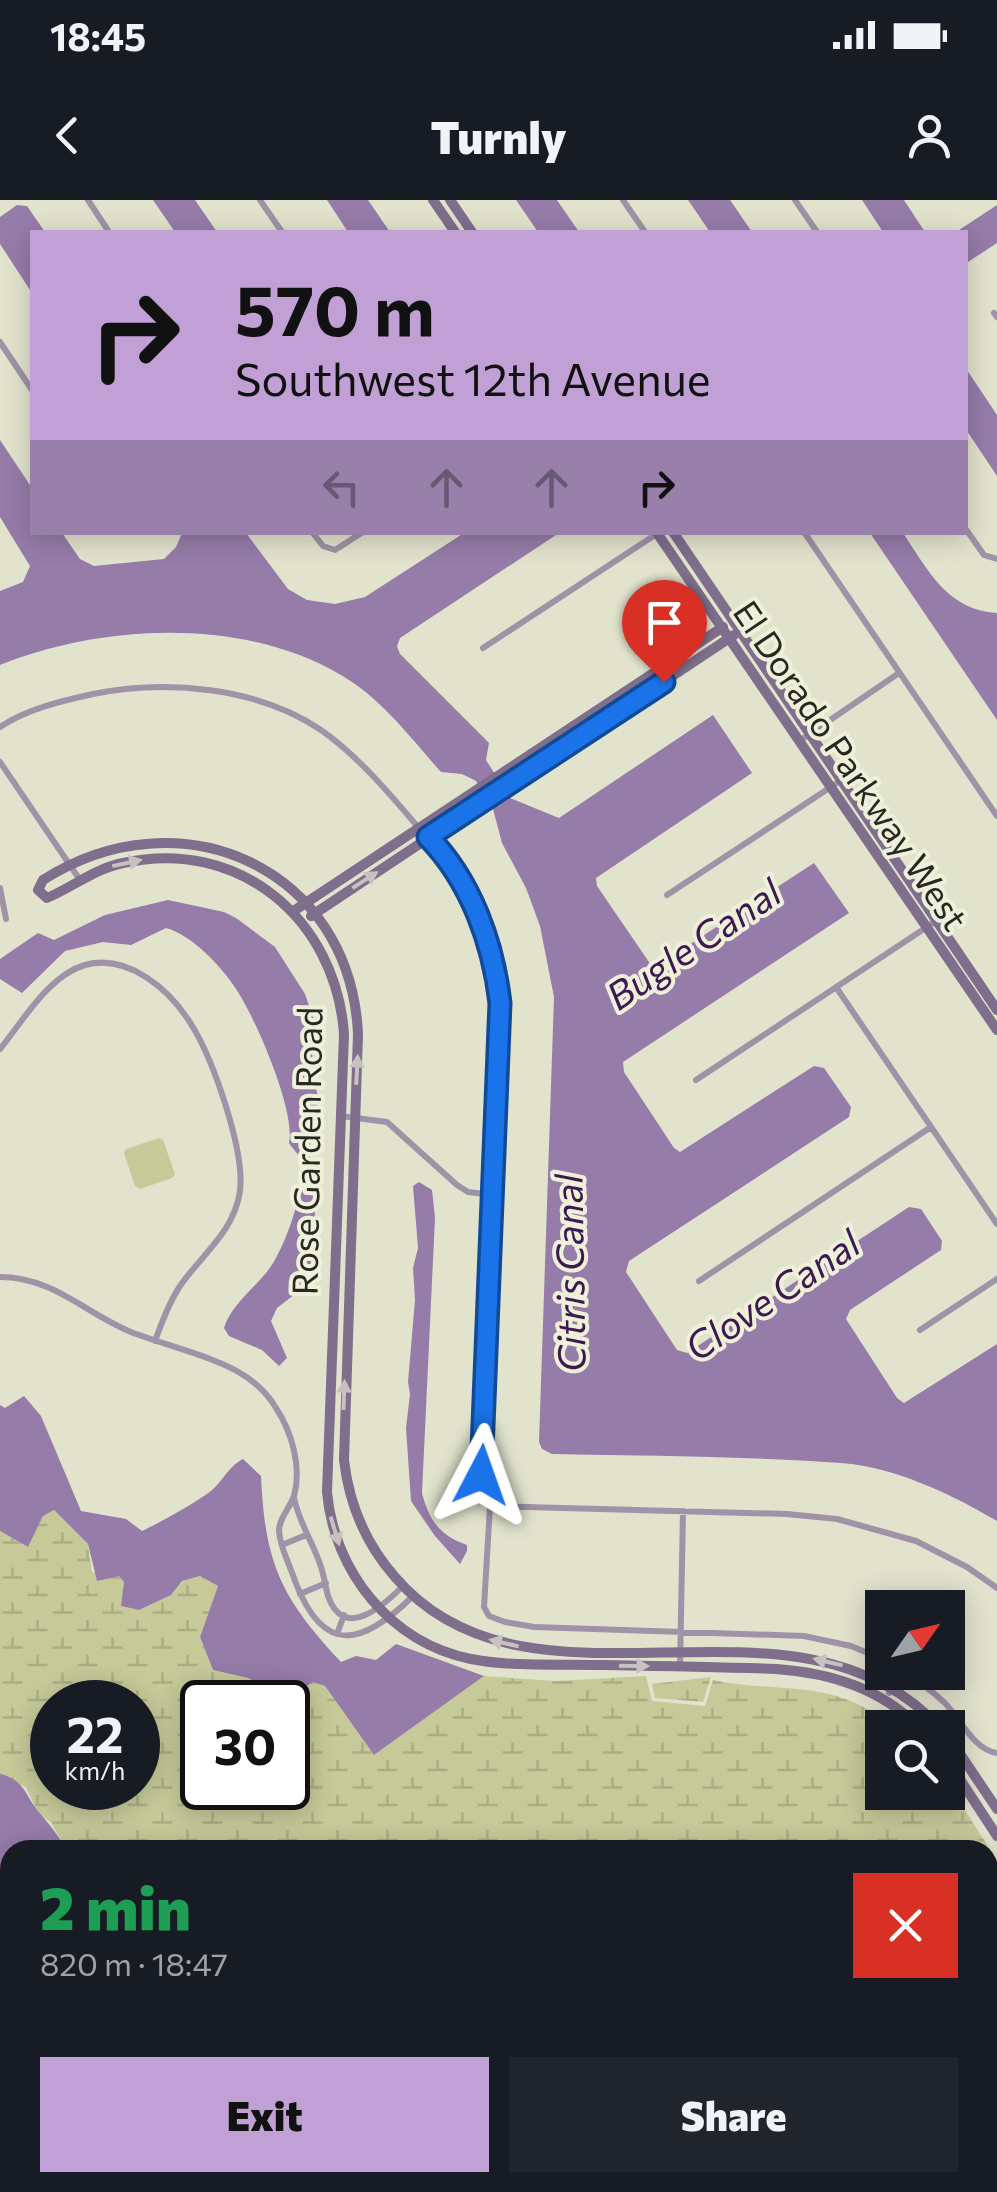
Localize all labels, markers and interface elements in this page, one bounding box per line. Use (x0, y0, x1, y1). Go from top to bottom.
text: 18:45 (50, 12, 146, 59)
icon: back (40, 108, 95, 163)
text: Turnly (430, 108, 567, 163)
icon: person (902, 108, 957, 163)
text: 570 m (235, 265, 435, 350)
icon: right (70, 270, 200, 400)
text: Southwest 12th Avenue (235, 350, 711, 405)
icon: left (314, 460, 369, 515)
icon: ahead (419, 460, 474, 515)
icon: ahead (524, 460, 579, 515)
icon: right (629, 460, 684, 515)
pin (622, 580, 707, 683)
street label: El Dorado Parkway West (726, 592, 978, 938)
icon: arrive (637, 595, 692, 650)
one-way arrow (112, 854, 143, 870)
water label: Bugle Canal (596, 867, 790, 1018)
one-way arrow (351, 871, 379, 889)
street label: Rose Garden Road (281, 1006, 330, 1296)
one-way arrow (349, 1054, 365, 1086)
water label: Citris Canal (543, 1172, 594, 1372)
water label: Clove Canal (675, 1218, 869, 1370)
one-way arrow (336, 1379, 352, 1411)
position arrow (429, 1423, 533, 1527)
one-way arrow (328, 1517, 343, 1547)
north arrow (865, 1590, 965, 1690)
map controls (865, 1590, 965, 1810)
one-way arrow (488, 1635, 519, 1650)
one-way arrow (812, 1654, 843, 1669)
one-way arrow (619, 1658, 651, 1674)
speed limit sign: 30 (180, 1680, 310, 1810)
text: 22 (67, 1702, 123, 1763)
button: search (865, 1710, 965, 1810)
text: km/h (65, 1755, 125, 1785)
text: 2 min (40, 1869, 191, 1942)
button: close (853, 1873, 958, 1978)
text: 820 m · 18:47 (40, 1943, 228, 1983)
button: Exit (40, 2057, 489, 2172)
button: Share (509, 2057, 958, 2172)

